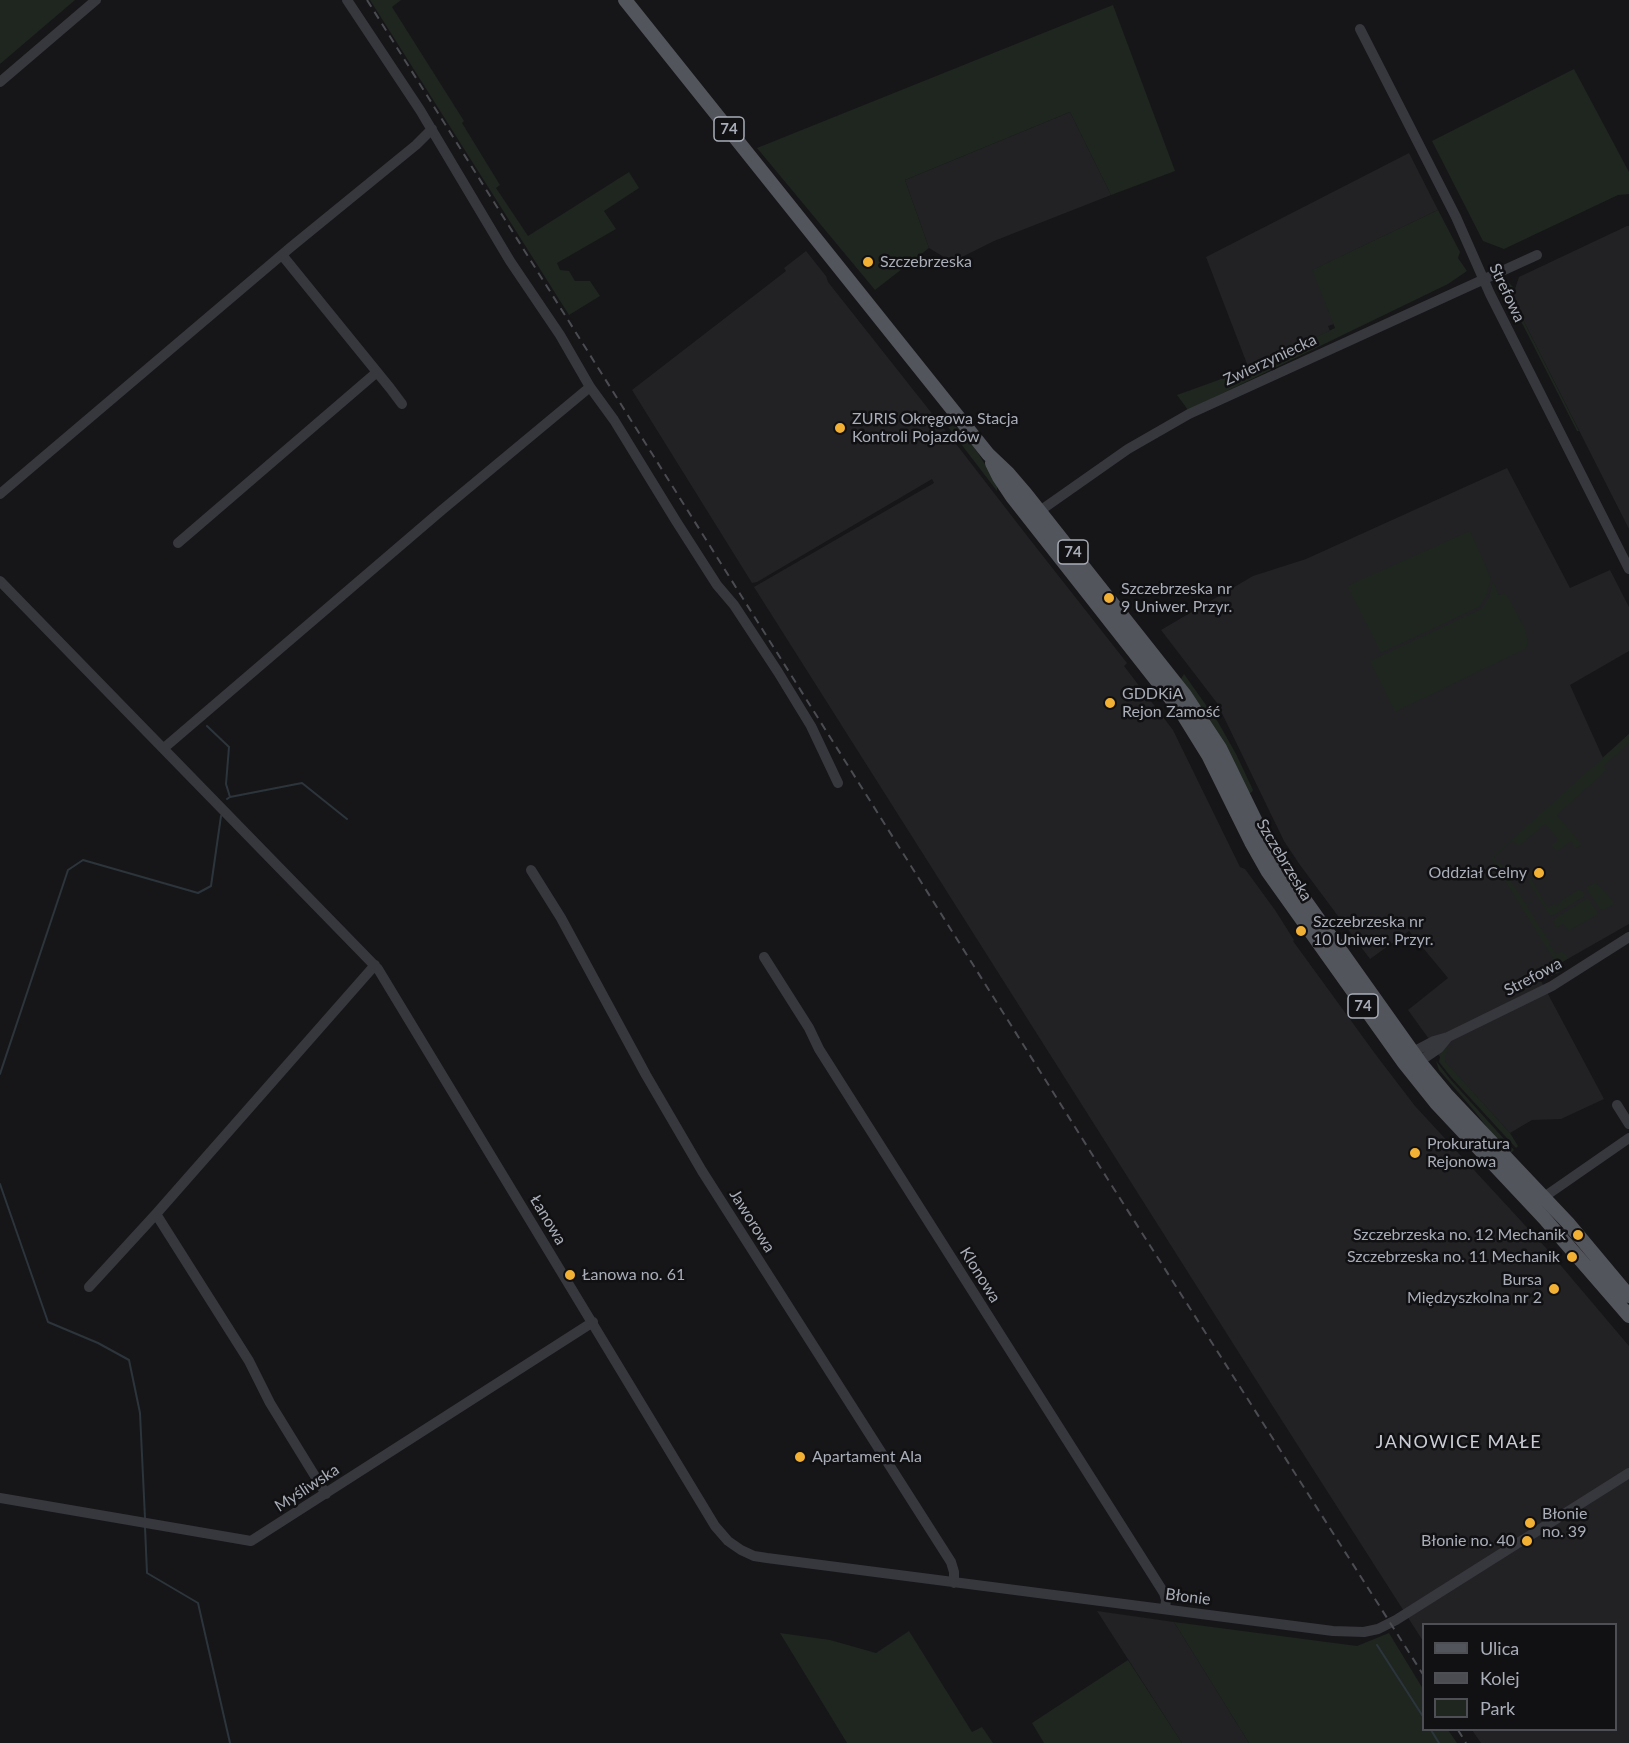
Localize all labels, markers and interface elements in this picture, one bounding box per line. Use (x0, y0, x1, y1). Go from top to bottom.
road number: 74 (714, 117, 744, 141)
place label: Szczebrzeska (880, 252, 972, 272)
marker: Szczebrzeska (861, 255, 875, 269)
street label: Strefowa (1485, 261, 1529, 325)
street label: Zwierzyniecka (1220, 330, 1320, 390)
place label: ZURIS Okręgowa Stacja Kontroli Pojazdów (852, 409, 1019, 447)
marker: ZURIS Okręgowa Stacja Kontroli Pojazdów (833, 421, 847, 435)
road number: 74 (1058, 540, 1088, 564)
place label: Szczebrzeska nr 9 Uniwer. Przyr. (1121, 579, 1232, 617)
marker: Szczebrzeska nr 9 Uniwer. Przyr. (1102, 591, 1116, 605)
place label: GDDKiA Rejon Zamość (1122, 684, 1220, 722)
marker: GDDKiA Rejon Zamość (1103, 696, 1117, 710)
street label: Szczebrzeska (1252, 816, 1316, 904)
place label: Oddział Celny (1429, 863, 1527, 883)
marker: Oddział Celny (1532, 866, 1546, 880)
place label: Szczebrzeska nr 10 Uniwer. Przyr. (1313, 912, 1434, 950)
marker: Szczebrzeska nr 10 Uniwer. Przyr. (1294, 924, 1308, 938)
street label: Strefowa (1501, 954, 1565, 1000)
road number: 74 (1348, 994, 1378, 1018)
place label: Prokuratura Rejonowa (1427, 1134, 1510, 1172)
marker: Prokuratura Rejonowa (1408, 1146, 1422, 1160)
street label: Jaworowa (725, 1186, 779, 1256)
street label: Łanowa (526, 1192, 570, 1248)
place label: Szczebrzeska no. 12 Mechanik (1353, 1225, 1566, 1245)
marker: Szczebrzeska no. 12 Mechanik (1571, 1228, 1585, 1242)
street label: Klonowa (955, 1244, 1005, 1306)
place label: Szczebrzeska no. 11 Mechanik (1347, 1247, 1560, 1267)
marker: Szczebrzeska no. 11 Mechanik (1565, 1250, 1579, 1264)
place label: Łanowa no. 61 (582, 1265, 685, 1285)
marker: Łanowa no. 61 (563, 1268, 577, 1282)
place label: Bursa Międzyszkolna nr 2 (1407, 1270, 1542, 1308)
marker: Bursa Międzyszkolna nr 2 (1547, 1282, 1561, 1296)
district label: JANOWICE MAŁE (1376, 1431, 1542, 1453)
place label: Apartament Ala (812, 1447, 922, 1467)
marker: Apartament Ala (793, 1450, 807, 1464)
street label: Myśliwska (271, 1460, 343, 1516)
place label: Błonie no. 39 (1542, 1504, 1587, 1542)
marker: Błonie no. 39 (1523, 1516, 1537, 1530)
place label: Błonie no. 40 (1421, 1531, 1515, 1551)
marker: Błonie no. 40 (1520, 1534, 1534, 1548)
street label: Błonie (1164, 1585, 1212, 1609)
legend (1422, 1623, 1617, 1731)
text: Ulica (1480, 1637, 1519, 1659)
text: Kolej (1480, 1667, 1520, 1689)
text: Park (1480, 1697, 1515, 1719)

